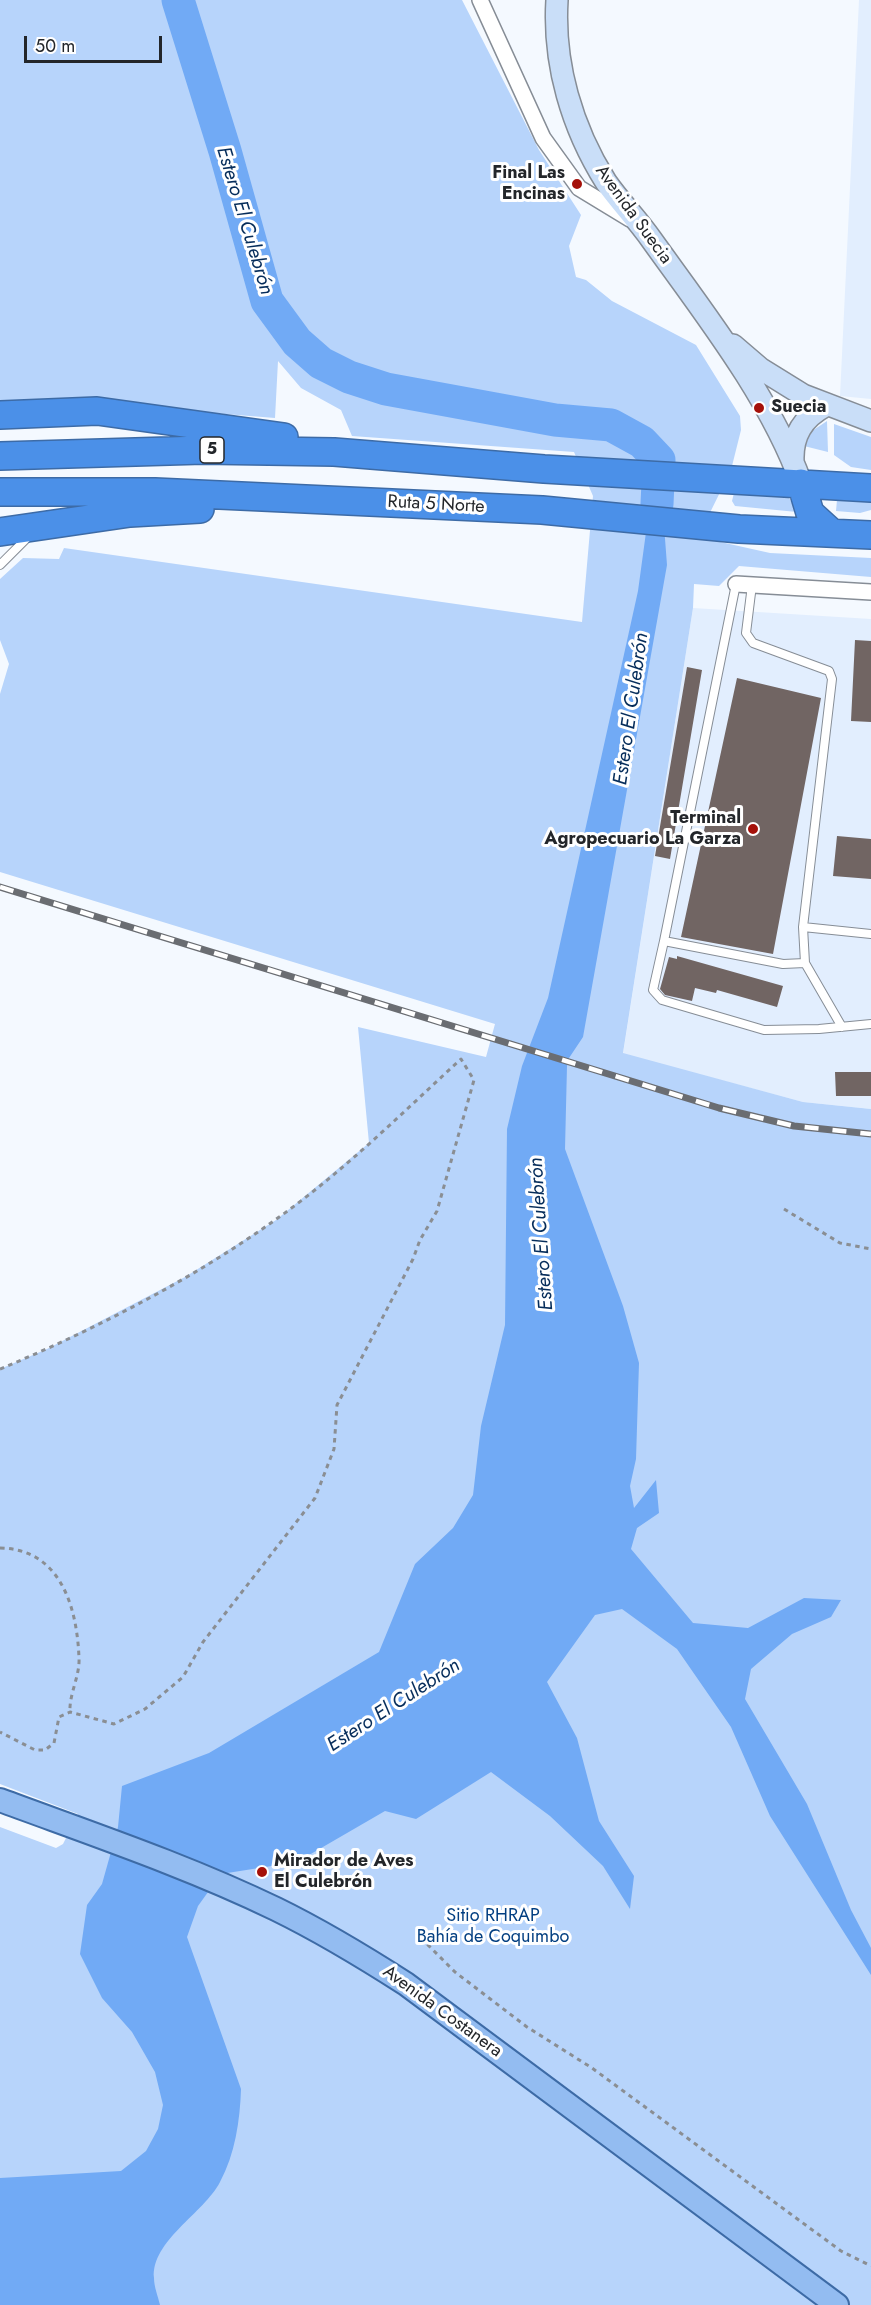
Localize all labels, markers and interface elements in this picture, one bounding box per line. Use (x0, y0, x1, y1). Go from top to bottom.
scale bar (27, 24, 165, 62)
text: 50 m (35, 33, 75, 59)
water label: Estero El Culebrón (210, 144, 278, 298)
street label: Avenida Suecia (590, 161, 676, 269)
place label: Final Las Encinas (492, 163, 565, 206)
marker: Final Las Encinas (570, 177, 584, 191)
place label: Suecia (771, 397, 826, 419)
marker: Suecia (752, 401, 766, 415)
road number: 5 (200, 437, 224, 463)
street label: Ruta 5 Norte (387, 492, 485, 518)
water label: Estero El Culebrón (609, 631, 655, 787)
place label: Terminal Agropecuario La Garza (544, 808, 741, 850)
marker: Terminal Agropecuario La Garza (746, 822, 760, 836)
water label: Estero El Culebrón (525, 1157, 559, 1311)
water label: Estero El Culebrón (323, 1654, 465, 1758)
place label: Mirador de Aves El Culebrón (274, 1851, 414, 1894)
marker: Mirador de Aves El Culebrón (255, 1865, 269, 1879)
park label: Sitio RHRAP Bahía de Coquimbo (417, 1906, 569, 1948)
street label: Avenida Costanera (378, 1961, 506, 2063)

